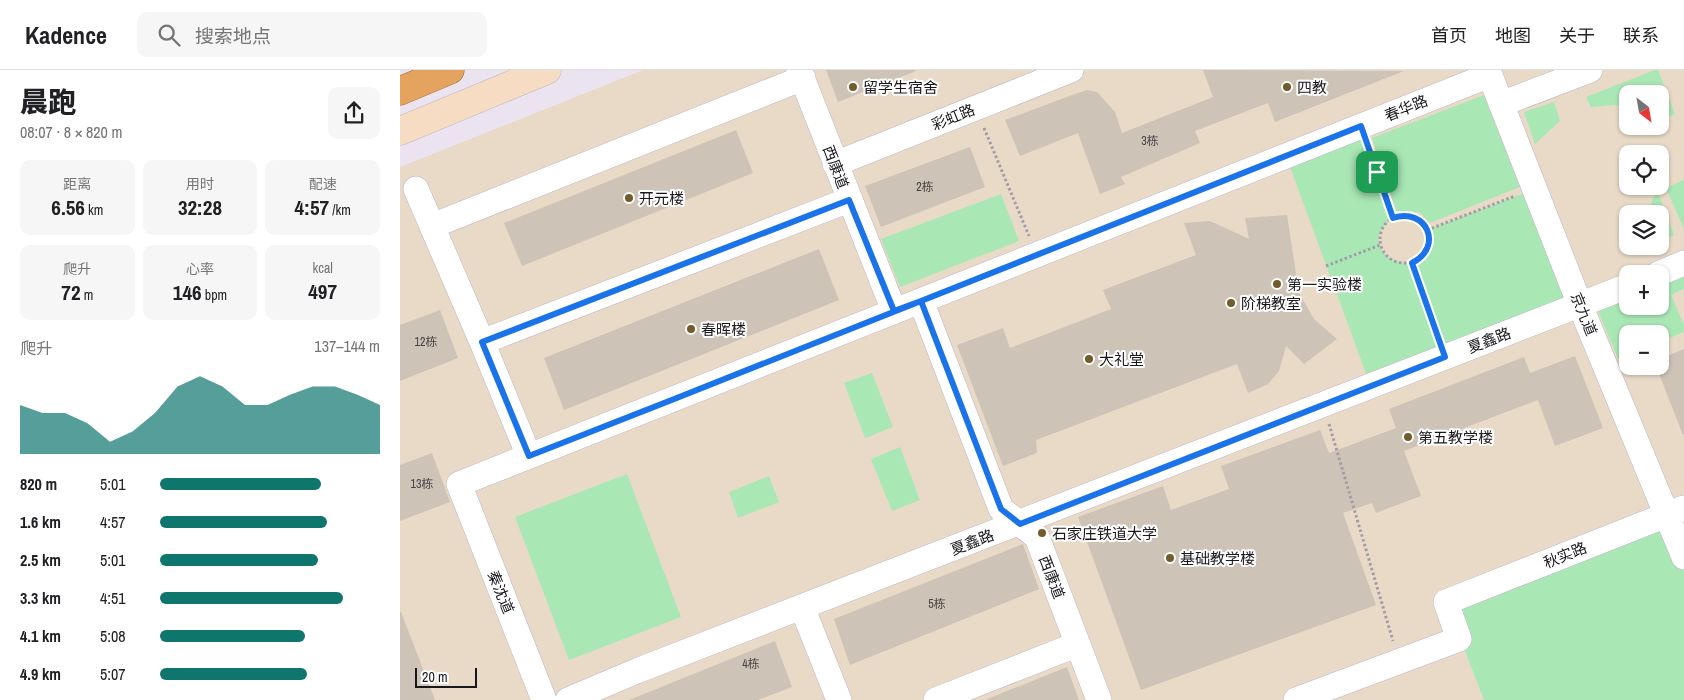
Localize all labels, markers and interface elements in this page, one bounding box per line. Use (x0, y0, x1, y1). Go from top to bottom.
search box (137, 12, 487, 57)
text: Kadence (25, 19, 107, 51)
icon: search (155, 21, 183, 49)
text: 搜索地点 (195, 23, 271, 49)
text: 首页 (1431, 23, 1467, 48)
text: 地图 (1495, 23, 1531, 48)
text: 关于 (1559, 23, 1595, 48)
text: 联系 (1623, 23, 1659, 48)
place label: 留学生宿舍 (863, 77, 938, 98)
place label: 四教 (1297, 77, 1327, 98)
marker: 留学生宿舍 (847, 81, 859, 93)
marker: 四教 (1281, 81, 1293, 93)
text: 晨跑 (20, 83, 76, 121)
north arrow (1619, 85, 1669, 135)
map controls (1619, 85, 1669, 375)
button: share (328, 87, 380, 139)
street label: 春华路 (1381, 90, 1431, 126)
street label: 彩虹路 (928, 99, 978, 135)
text: 08:07 · 8 × 820 m (20, 121, 123, 143)
house number: 3栋 (1141, 133, 1159, 149)
street label: 西康道 (818, 142, 854, 192)
button: locate (1619, 145, 1669, 195)
pin (1356, 151, 1398, 193)
icon: arrive (1363, 158, 1391, 186)
text: 距离 (63, 175, 91, 193)
text: 用时 (186, 175, 214, 193)
text: 配速 (309, 175, 337, 193)
house number: 2栋 (916, 179, 934, 195)
place label: 开元楼 (639, 188, 684, 209)
marker: 开元楼 (623, 192, 635, 204)
text: 6.56 (51, 193, 85, 222)
text: 32:28 (178, 193, 222, 222)
text: 4:57 (295, 193, 329, 222)
text: km (85, 201, 103, 219)
text: /km (329, 201, 351, 219)
button: layers (1619, 205, 1669, 255)
text: kcal (312, 259, 333, 277)
text: 爬升 (63, 260, 91, 278)
text: 心率 (186, 260, 214, 278)
button: + (1619, 265, 1669, 315)
place label: 第一实验楼 (1287, 274, 1362, 295)
text: 497 (308, 277, 337, 306)
text: 72 (61, 278, 81, 307)
text: 146 (173, 278, 202, 307)
marker: 第一实验楼 (1271, 278, 1283, 290)
text: m (81, 286, 93, 304)
text: bpm (202, 286, 227, 304)
street label: 京九道 (1566, 289, 1602, 339)
place label: 阶梯教室 (1241, 293, 1301, 314)
marker: 阶梯教室 (1225, 297, 1237, 309)
place label: 春晖楼 (701, 319, 746, 340)
street label: 夏鑫路 (1464, 322, 1514, 358)
marker: 春晖楼 (685, 323, 697, 335)
button: − (1619, 325, 1669, 375)
house number: 12栋 (415, 334, 437, 350)
text: 137–144 m (314, 335, 380, 357)
text: 爬升 (20, 337, 52, 359)
place label: 大礼堂 (1099, 349, 1144, 370)
marker: 大礼堂 (1083, 353, 1095, 365)
place label: 第五教学楼 (1418, 427, 1493, 448)
marker: 第五教学楼 (1402, 431, 1414, 443)
text: 820 m (20, 473, 57, 495)
text: 5:01 (100, 473, 126, 495)
house number: 13栋 (411, 476, 433, 492)
text: 1.6 km (20, 511, 61, 533)
text: 4:57 (100, 511, 126, 533)
place label: 石家庄铁道大学 (1052, 523, 1157, 544)
street label: 夏鑫路 (947, 524, 997, 560)
marker: 石家庄铁道大学 (1036, 527, 1048, 539)
street label: 秋实路 (1540, 537, 1590, 573)
place label: 基础教学楼 (1180, 548, 1255, 569)
text: 2.5 km (20, 549, 61, 571)
text: 5:01 (100, 549, 126, 571)
street label: 西康道 (1034, 552, 1070, 602)
marker: 基础教学楼 (1164, 552, 1176, 564)
street label: 秦沈道 (483, 567, 519, 617)
text: 3.3 km (20, 587, 61, 609)
text: 4:51 (100, 587, 126, 609)
house number: 5栋 (928, 596, 946, 612)
text: 4.1 km (20, 625, 61, 647)
text: 5:08 (100, 625, 126, 647)
house number: 4栋 (742, 656, 760, 672)
text: 4.9 km (20, 663, 61, 685)
text: 5:07 (100, 663, 126, 685)
scale bar (415, 665, 478, 688)
text: 20 m (422, 668, 448, 686)

